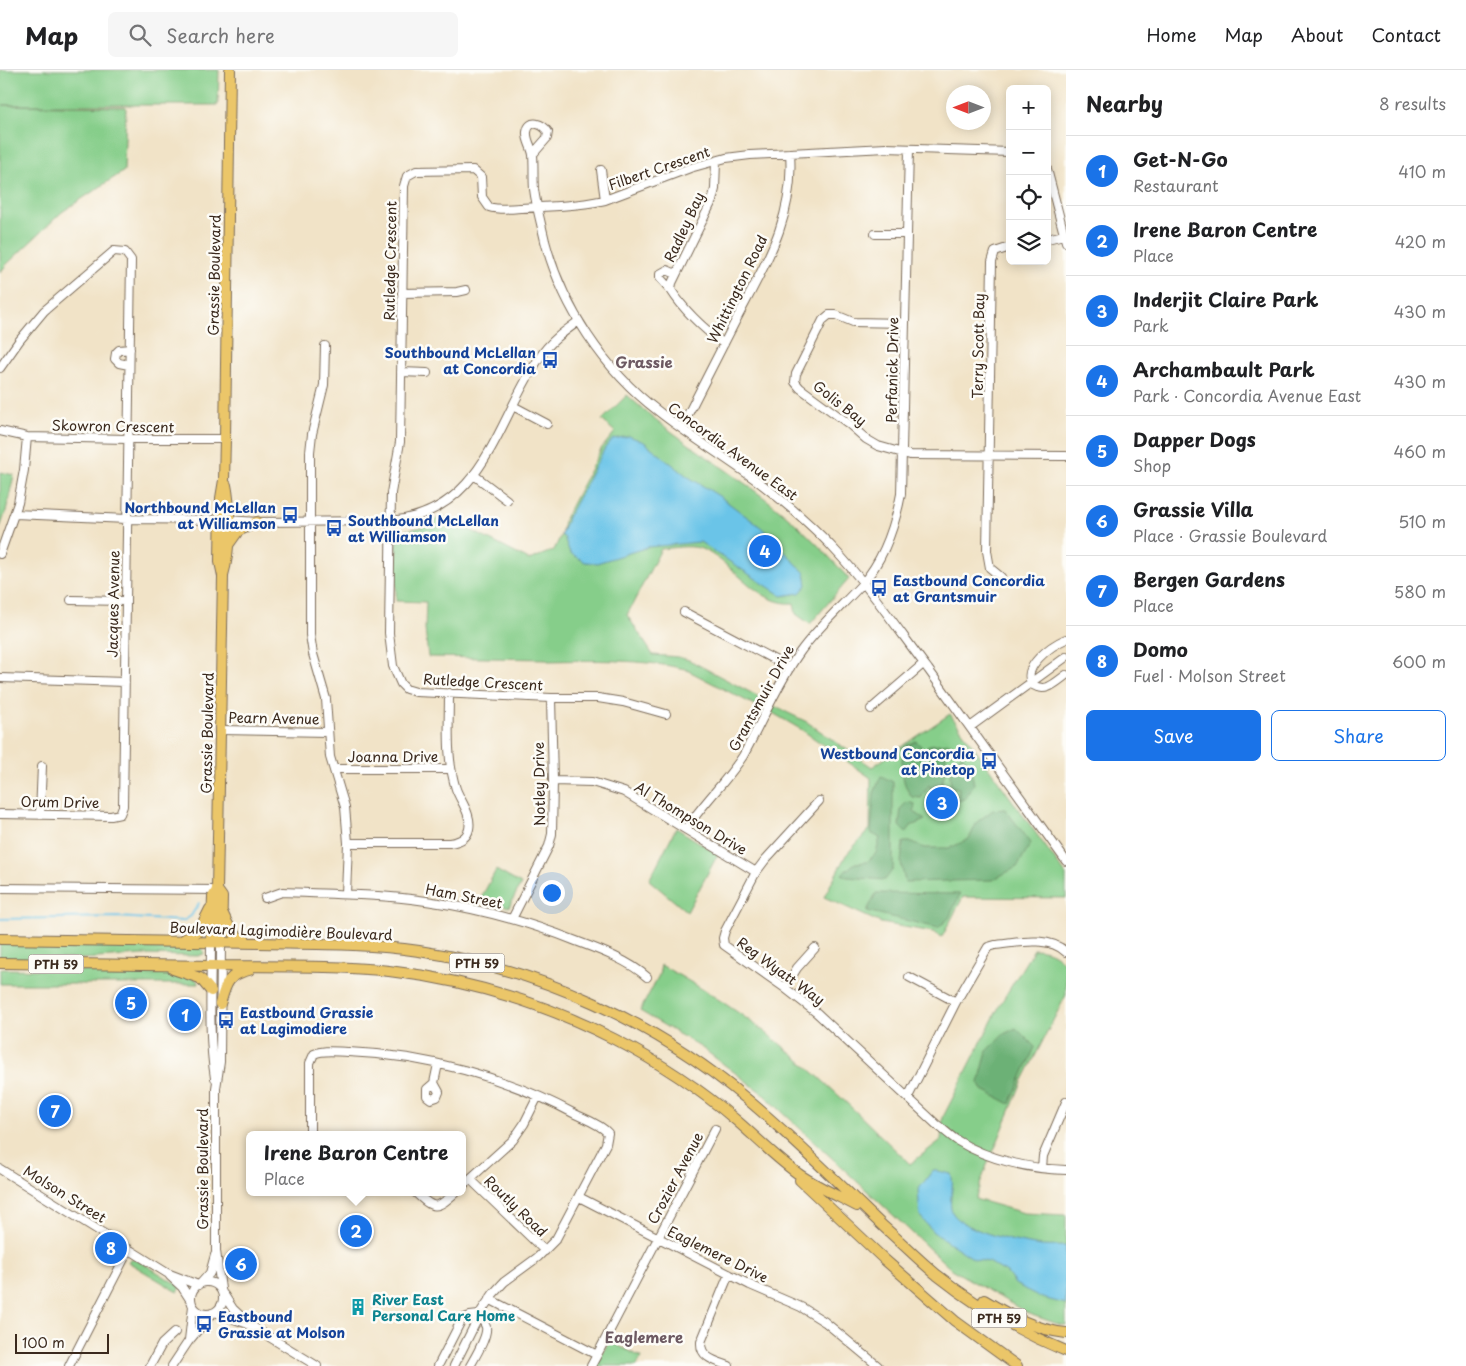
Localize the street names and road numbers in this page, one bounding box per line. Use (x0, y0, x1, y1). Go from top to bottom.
street label: Filbert Crescent (606, 141, 713, 195)
street label: Radley Bay (659, 188, 709, 266)
street label: Rutledge Crescent (378, 201, 402, 321)
street label: Grassie Boulevard (202, 214, 226, 336)
street label: Whittington Road (702, 231, 772, 347)
street label: Terry Scott Bay (967, 293, 989, 399)
street label: Perfanick Drive (881, 317, 903, 423)
street label: Golis Bay (809, 375, 871, 431)
street label: Concordia Avenue East (664, 397, 803, 506)
street label: Skowron Crescent (51, 414, 175, 438)
street label: Jacques Avenue (102, 550, 124, 658)
street label: Grantsmuir Drive (723, 641, 799, 755)
street label: Rutledge Crescent (423, 668, 544, 696)
street label: Grassie Boulevard (195, 672, 219, 794)
street label: Pearn Avenue (228, 707, 320, 729)
street label: Notley Drive (528, 742, 550, 826)
street label: Joanna Drive (348, 746, 438, 767)
street label: Al Thompson Drive (631, 776, 751, 860)
street label: Orum Drive (21, 791, 99, 813)
street label: Ham Street (424, 878, 505, 914)
street label: Boulevard Lagimodière Boulevard (169, 917, 393, 945)
street label: Reg Wyatt Way (733, 932, 829, 1010)
road number: PTH 59 (28, 954, 84, 974)
road number: PTH 59 (450, 954, 504, 972)
street label: Grassie Boulevard (192, 1108, 213, 1230)
street label: Crozier Avenue (642, 1128, 708, 1228)
street label: Molson Street (19, 1160, 111, 1228)
street label: Routly Road (480, 1170, 552, 1242)
street label: Eaglemere Drive (664, 1221, 772, 1287)
road number: PTH 59 (972, 1308, 1026, 1328)

